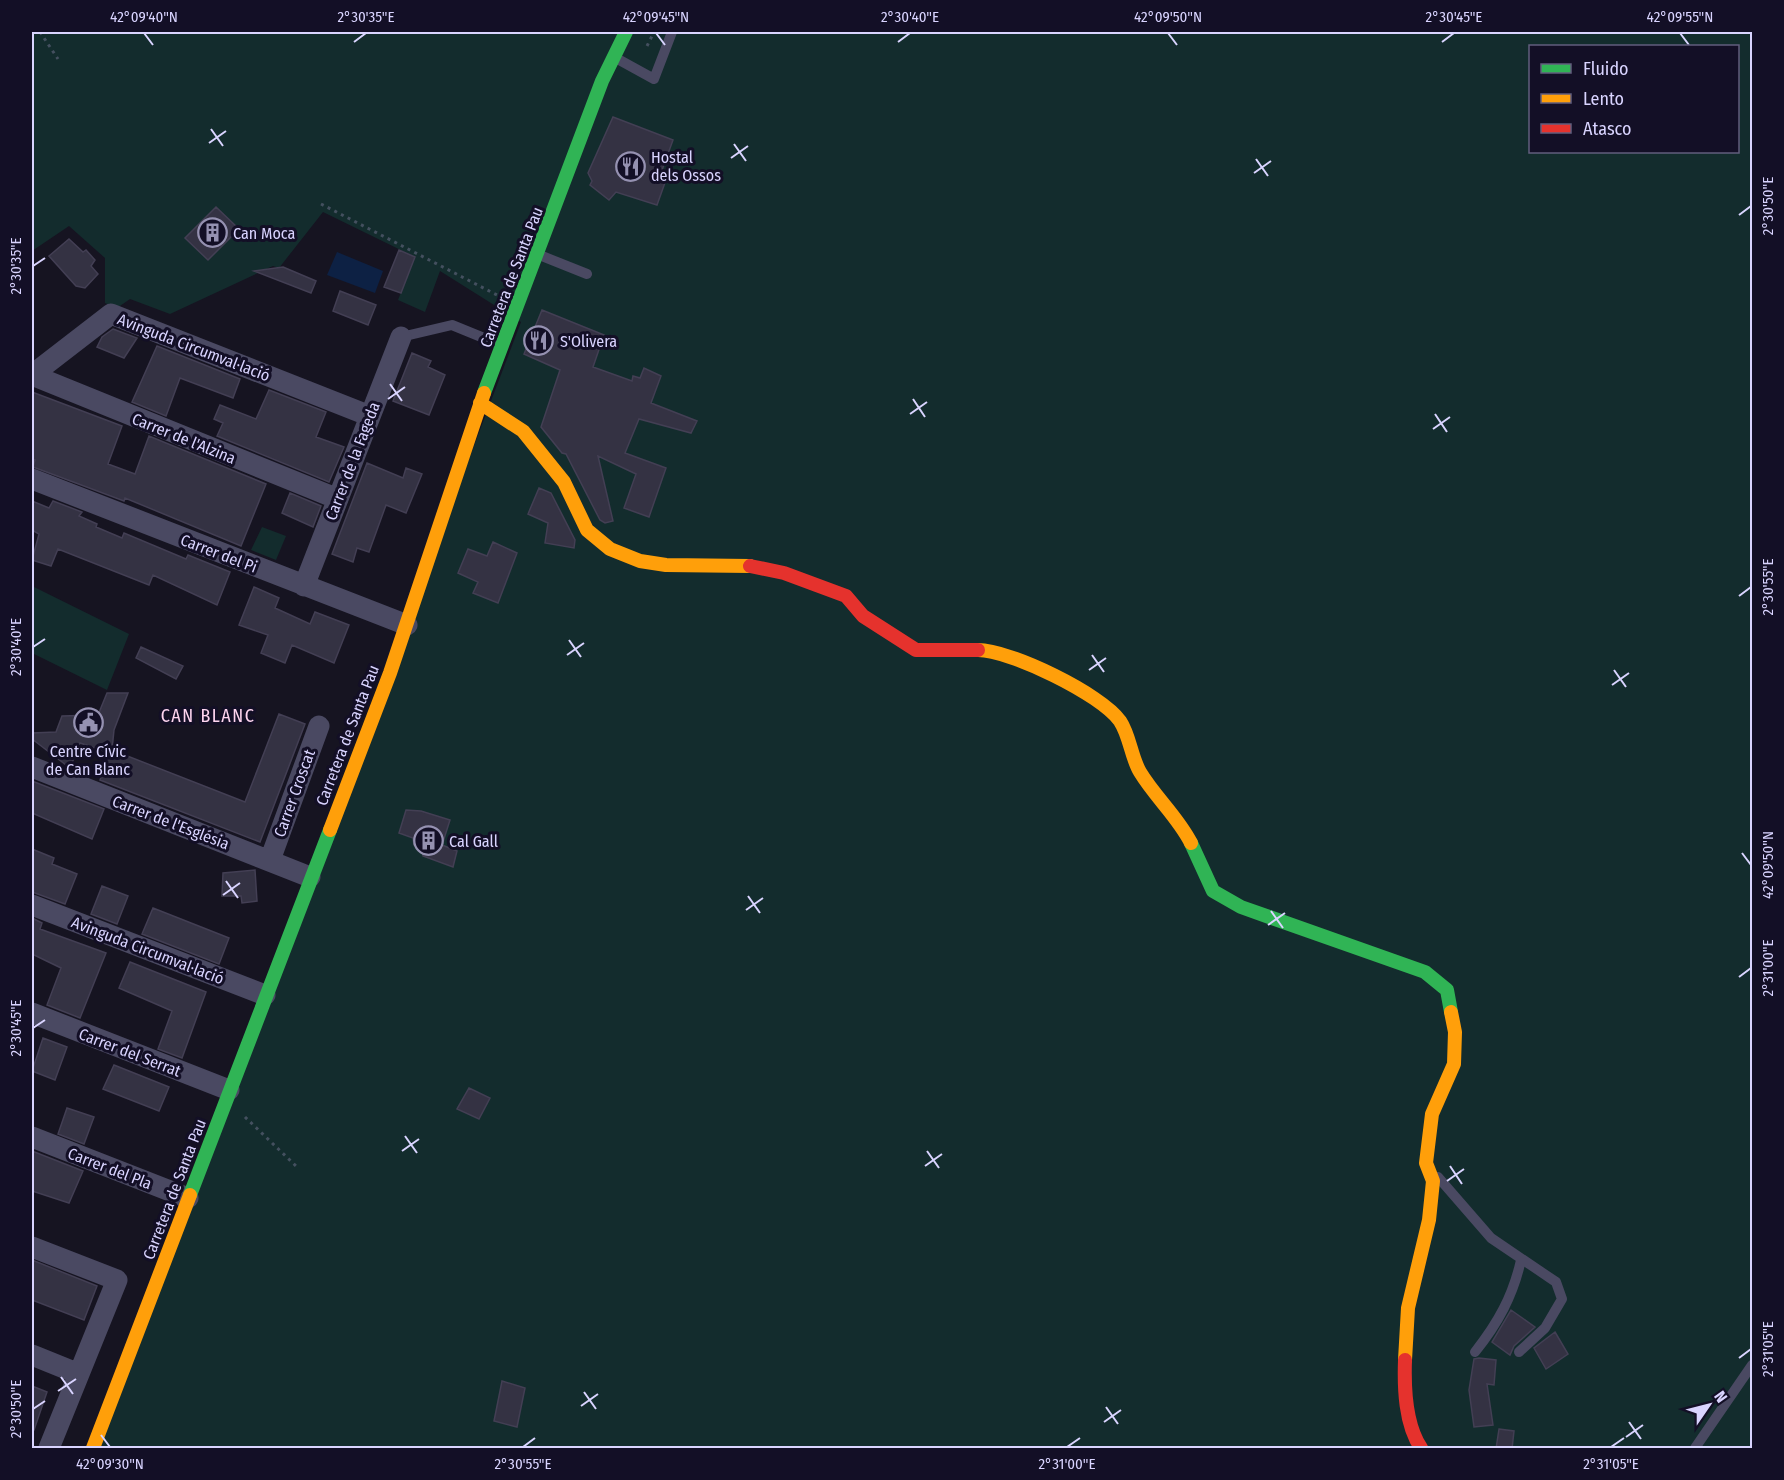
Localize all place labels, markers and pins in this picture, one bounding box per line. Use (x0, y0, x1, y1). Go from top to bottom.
place label: Hostal dels Ossos (651, 148, 721, 185)
restaurant icon: Hostal dels Ossos (614, 150, 646, 182)
building icon: Can Moca (196, 217, 228, 249)
place label: Can Moca (233, 224, 295, 243)
restaurant icon: S'Olivera (523, 325, 555, 357)
place label: S'Olivera (560, 332, 617, 351)
public building icon: Centre Cívic de Can Blanc (72, 707, 104, 739)
place label: Centre Cívic de Can Blanc (46, 742, 130, 779)
building icon: Cal Gall (412, 825, 444, 857)
place label: Cal Gall (449, 832, 498, 851)

